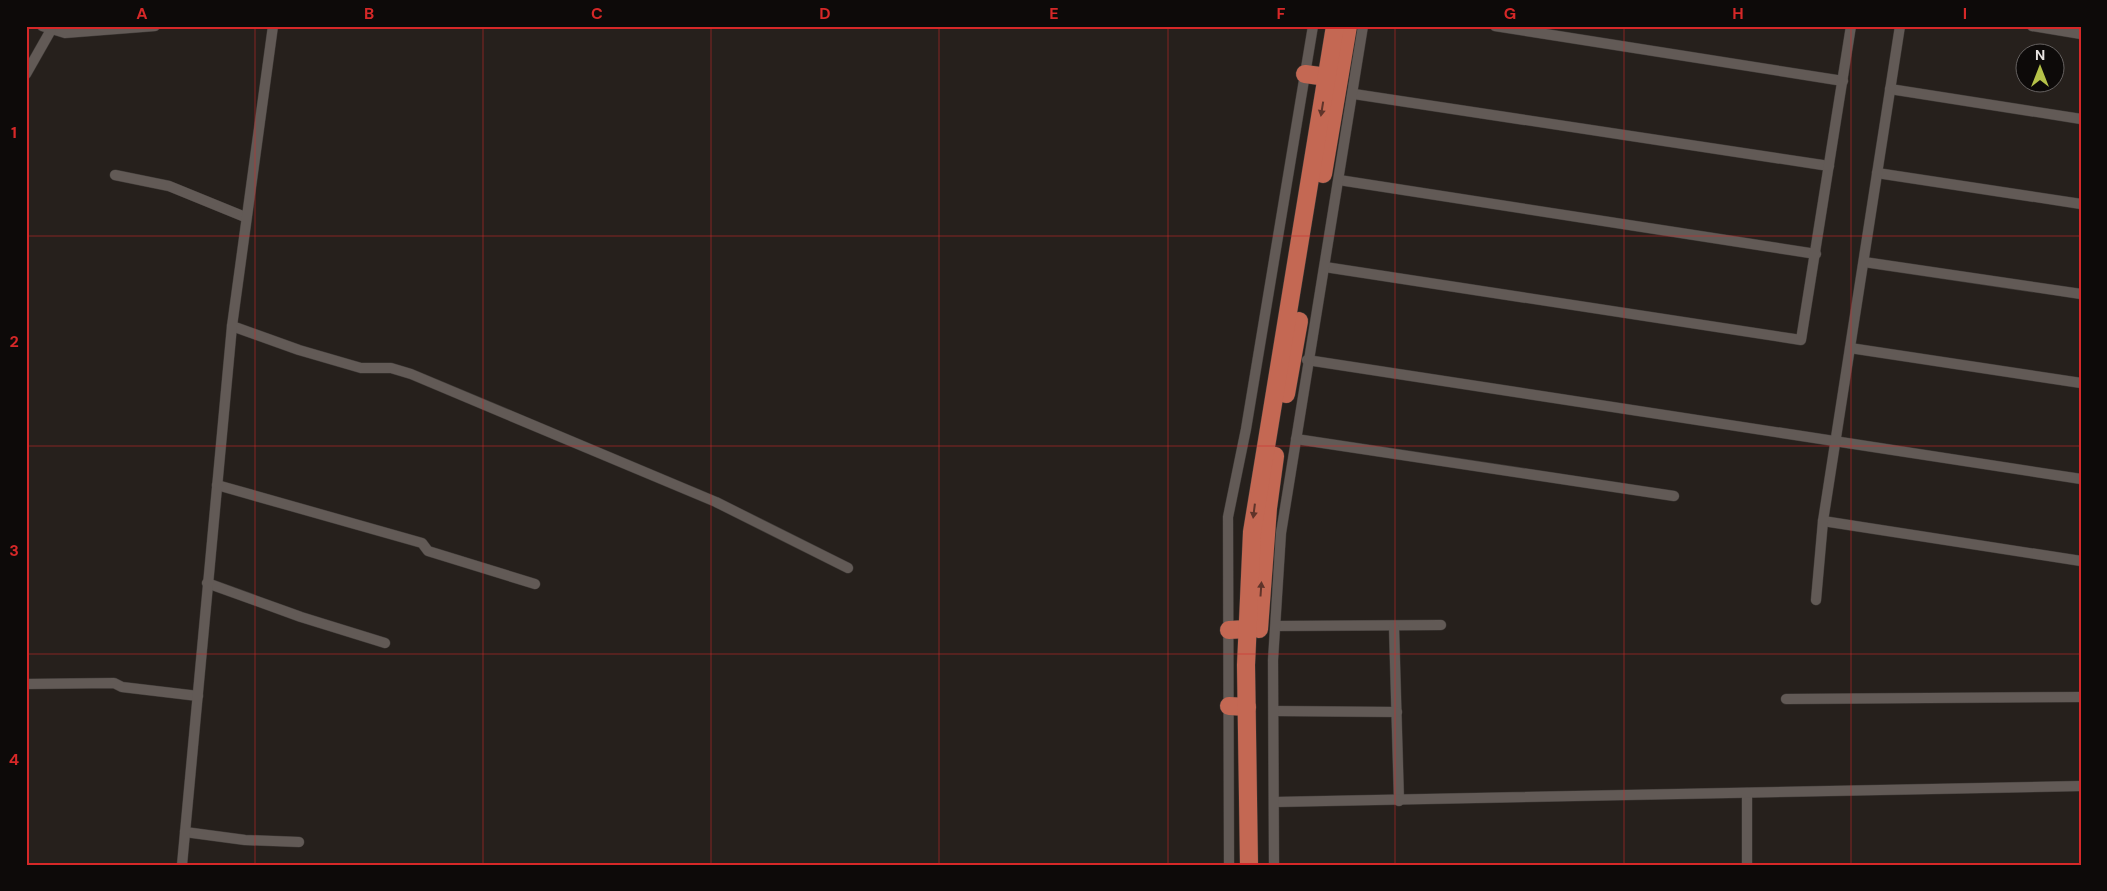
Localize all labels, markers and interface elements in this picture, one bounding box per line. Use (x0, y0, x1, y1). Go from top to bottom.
text: A (136, 3, 148, 24)
text: B (364, 3, 374, 24)
text: C (591, 3, 603, 24)
text: D (819, 3, 831, 24)
text: E (1049, 3, 1059, 24)
text: F (1277, 3, 1286, 24)
text: G (1504, 3, 1516, 24)
text: H (1732, 3, 1744, 24)
text: I (1963, 3, 1967, 24)
north arrow (2014, 42, 2064, 92)
text: N (2035, 46, 2045, 64)
one-way arrow (1317, 101, 1325, 117)
text: 1 (11, 122, 17, 143)
text: 2 (9, 331, 19, 352)
one-way arrow (1250, 503, 1258, 519)
text: 3 (9, 540, 19, 561)
one-way arrow (1258, 580, 1266, 596)
text: 4 (9, 749, 19, 770)

